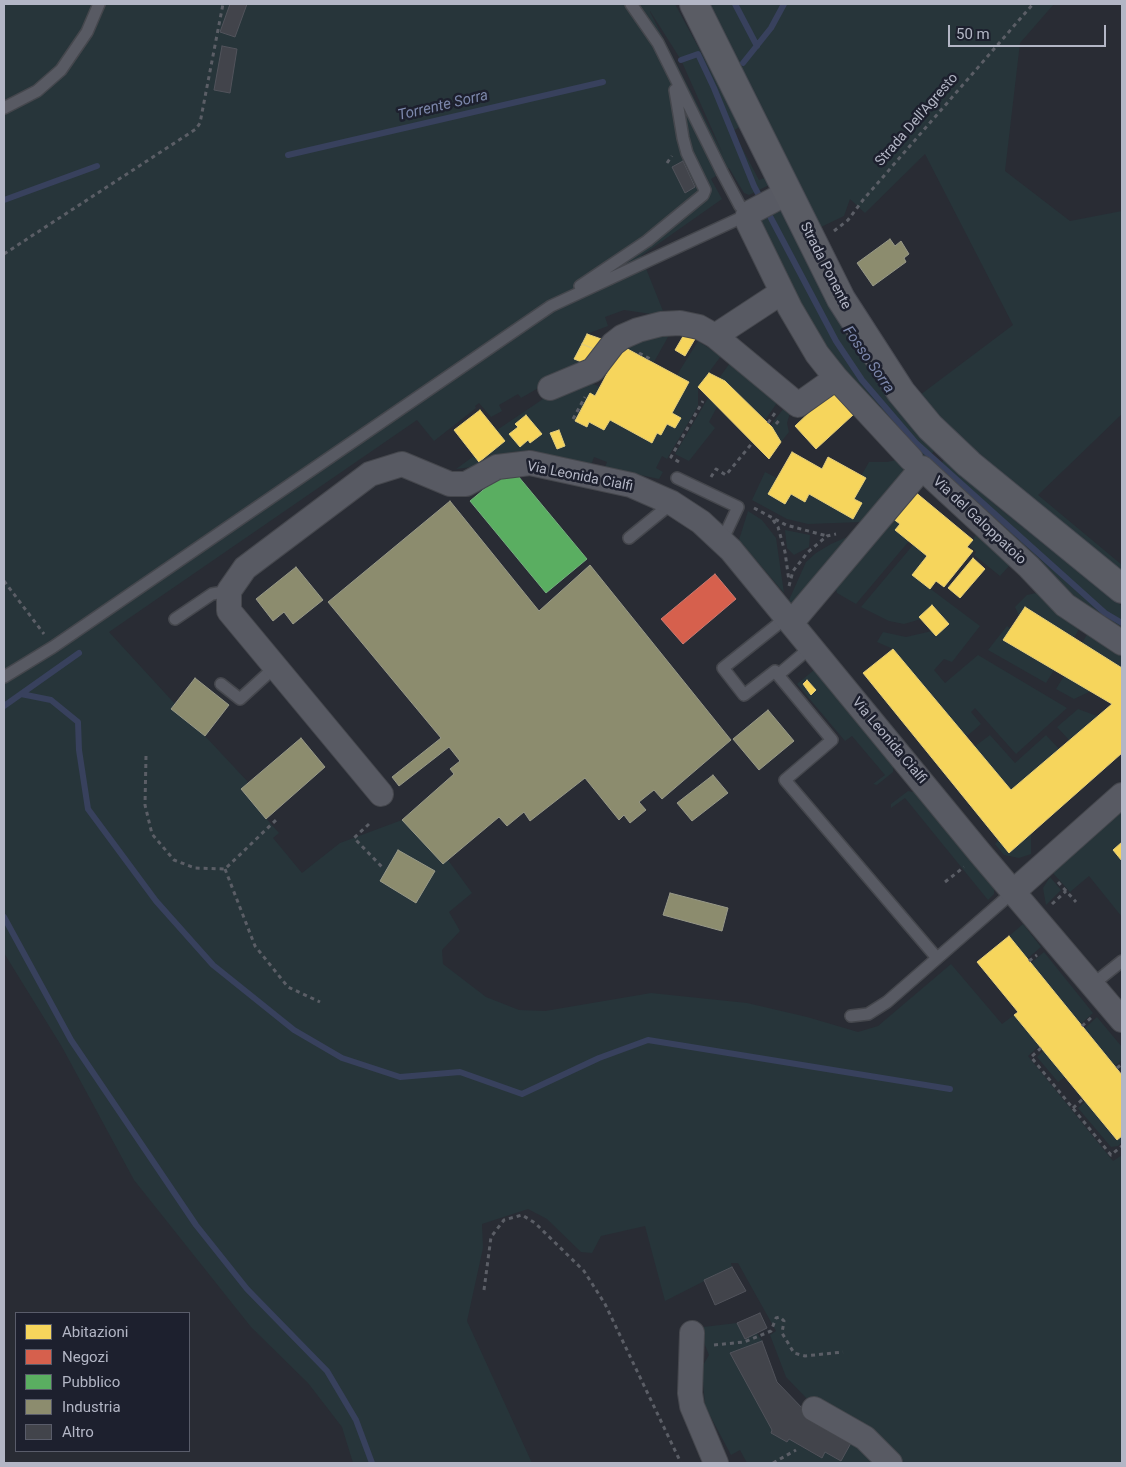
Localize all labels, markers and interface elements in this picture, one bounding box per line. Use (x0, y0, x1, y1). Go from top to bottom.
scale bar (951, 15, 1108, 47)
text: 50 m (956, 25, 990, 43)
street label: Strada Dell'Agresto (872, 70, 962, 170)
water label: Torrente Sorra (396, 87, 490, 125)
street label: Strada Ponente (796, 220, 854, 312)
water label: Fosso Sorra (838, 323, 898, 397)
street label: Via Leonida Cialfi (526, 458, 634, 496)
street label: Via del Galoppatoio (929, 473, 1029, 569)
street label: Via Leonida Cialfi (848, 694, 930, 788)
legend (15, 1312, 190, 1452)
text: Abitazioni (62, 1323, 129, 1341)
text: Negozi (62, 1348, 109, 1366)
text: Pubblico (62, 1373, 120, 1391)
text: Industria (62, 1398, 121, 1416)
text: Altro (62, 1423, 94, 1441)

